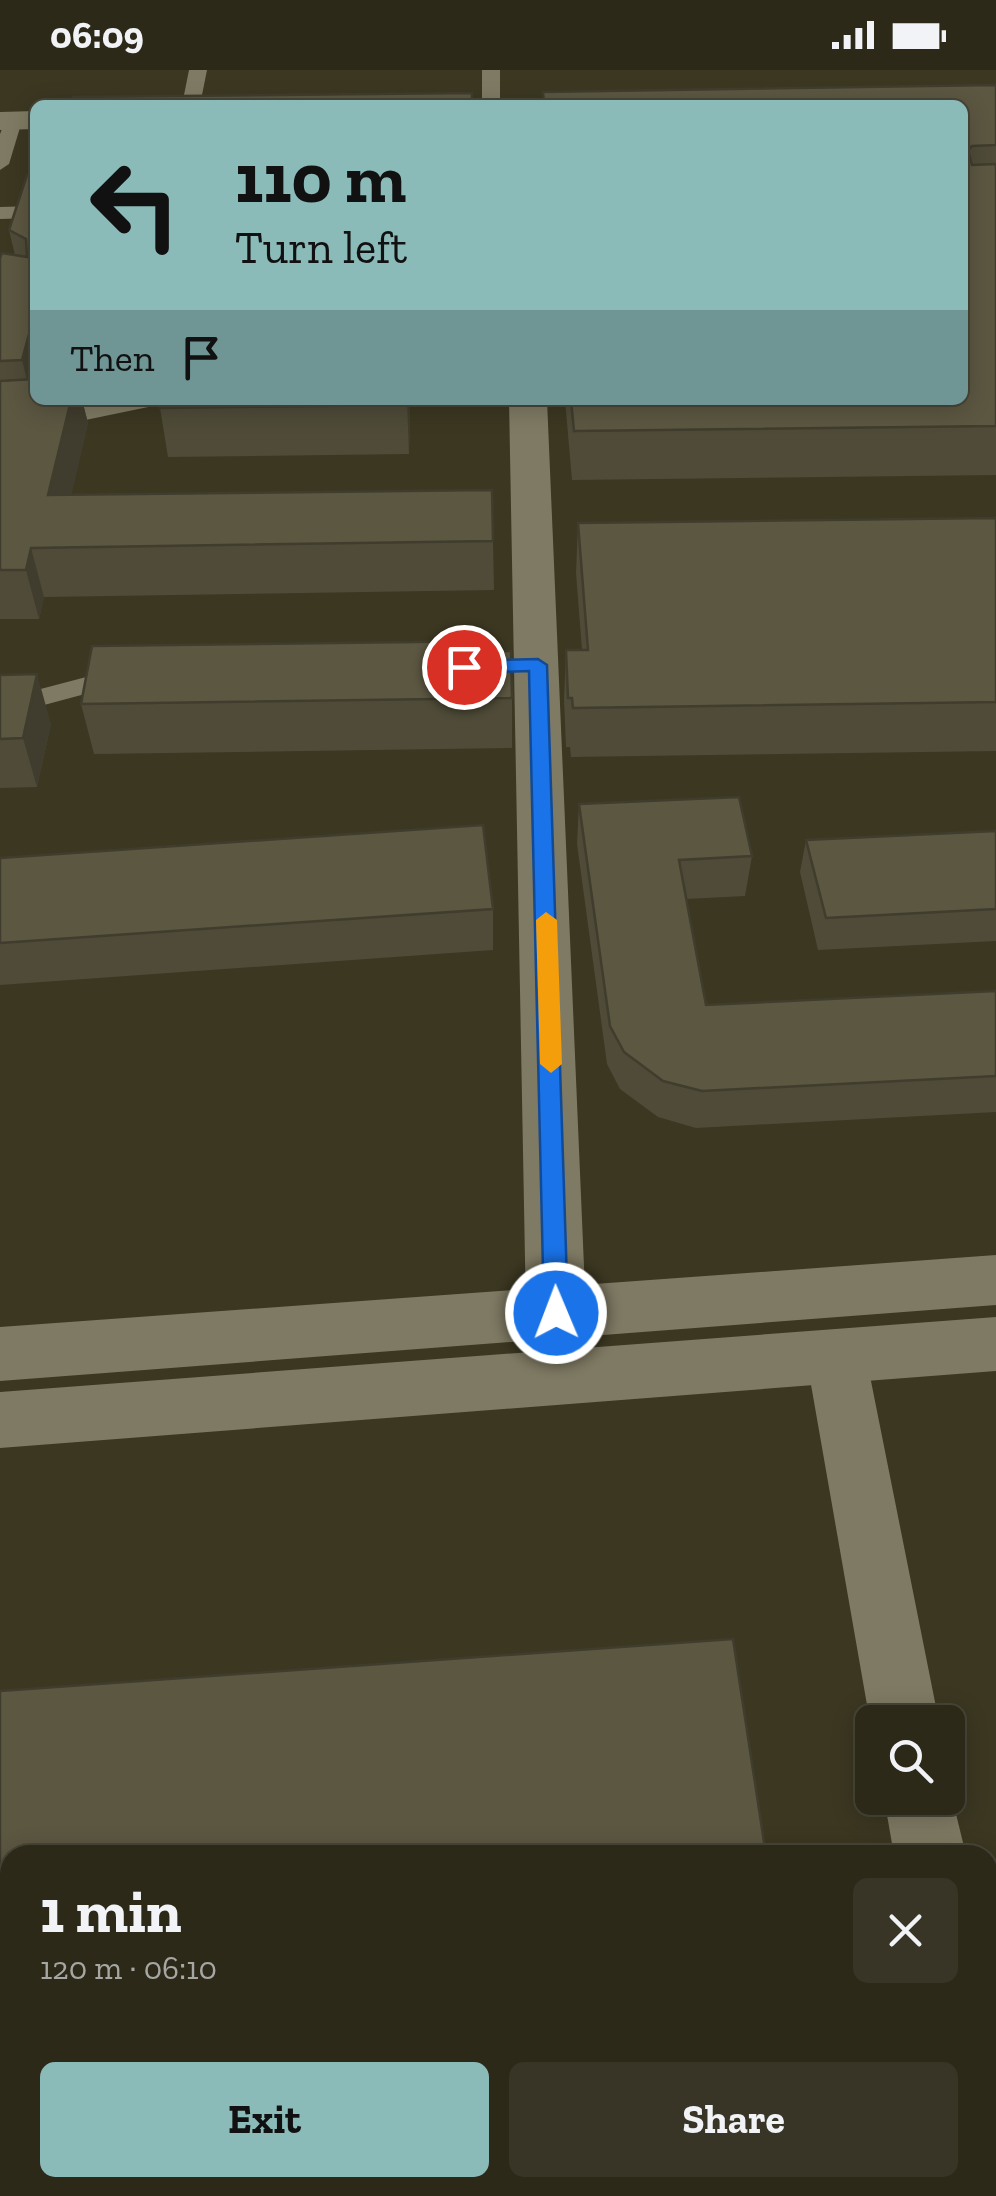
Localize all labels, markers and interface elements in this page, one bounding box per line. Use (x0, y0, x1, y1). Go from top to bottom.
text: 06:09 (50, 12, 144, 58)
text: 110 m (235, 136, 406, 220)
icon: left (70, 140, 200, 270)
text: Turn left (235, 221, 407, 275)
icon: arrive (174, 330, 229, 385)
text: Then (70, 335, 154, 381)
pin (422, 625, 507, 710)
icon: arrive (437, 640, 492, 695)
position arrow (504, 1261, 608, 1365)
map controls (855, 1705, 965, 1815)
button: search (855, 1705, 965, 1815)
text: 1 min (40, 1875, 182, 1947)
button: close (853, 1878, 958, 1983)
text: 120 m · 06:10 (40, 1949, 217, 1987)
button: Exit (40, 2062, 489, 2177)
button: Share (509, 2062, 958, 2177)

